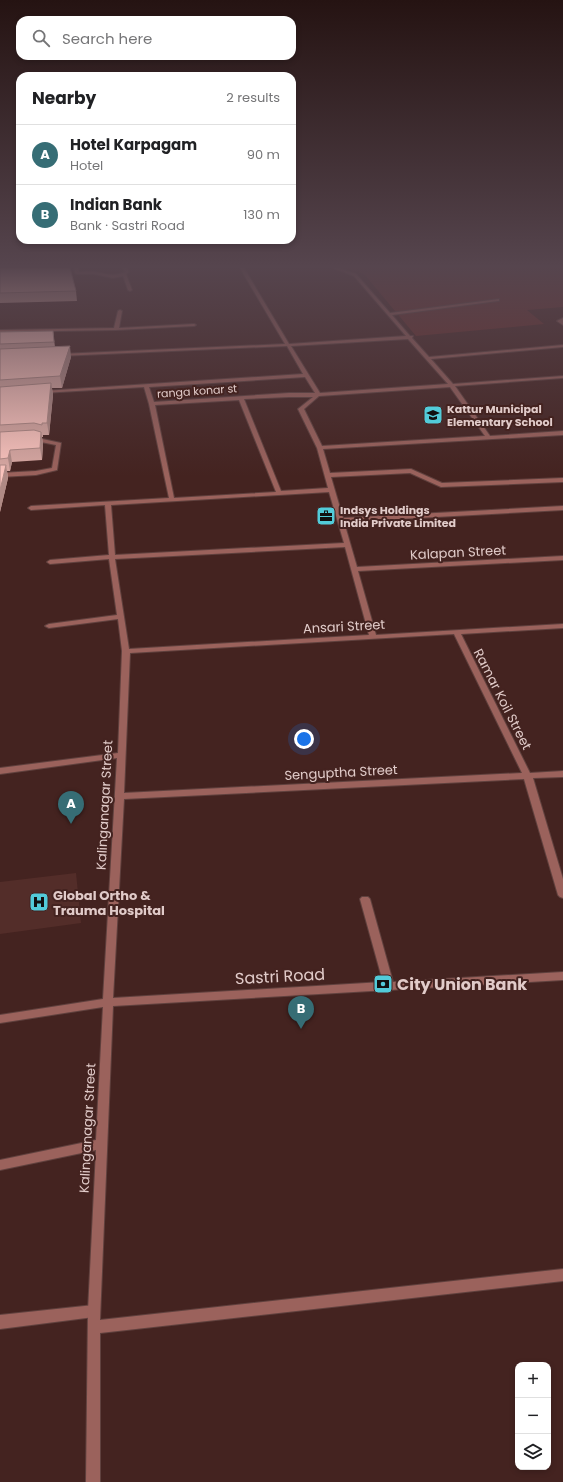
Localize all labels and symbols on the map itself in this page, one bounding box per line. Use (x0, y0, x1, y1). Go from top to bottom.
street label: ranga konar st (156, 380, 238, 402)
place label: Kattur Municipal Elementary School (447, 401, 553, 430)
school or university icon: Kattur Municipal Elementary School (422, 404, 444, 426)
place label: Indsys Holdings India Private Limited (340, 502, 456, 531)
office icon: Indsys Holdings India Private Limited (315, 505, 337, 527)
street label: Kalapan Street (410, 540, 507, 564)
street label: Ansari Street (302, 615, 386, 638)
street label: Ramar Koil Street (469, 645, 536, 753)
your location (294, 729, 314, 749)
street label: Kalinganagar Street (92, 739, 117, 870)
street label: Senguptha Street (284, 760, 398, 785)
pin: A (58, 791, 84, 824)
place label: Global Ortho & Trauma Hospital (53, 886, 165, 920)
hospital icon: Global Ortho & Trauma Hospital (28, 891, 50, 913)
street label: Sastri Road (234, 963, 326, 990)
bank icon: City Union Bank (372, 973, 394, 995)
place label: City Union Bank (397, 973, 527, 996)
pin: B (288, 996, 314, 1029)
street label: Kalinganagar Street (75, 1062, 100, 1193)

